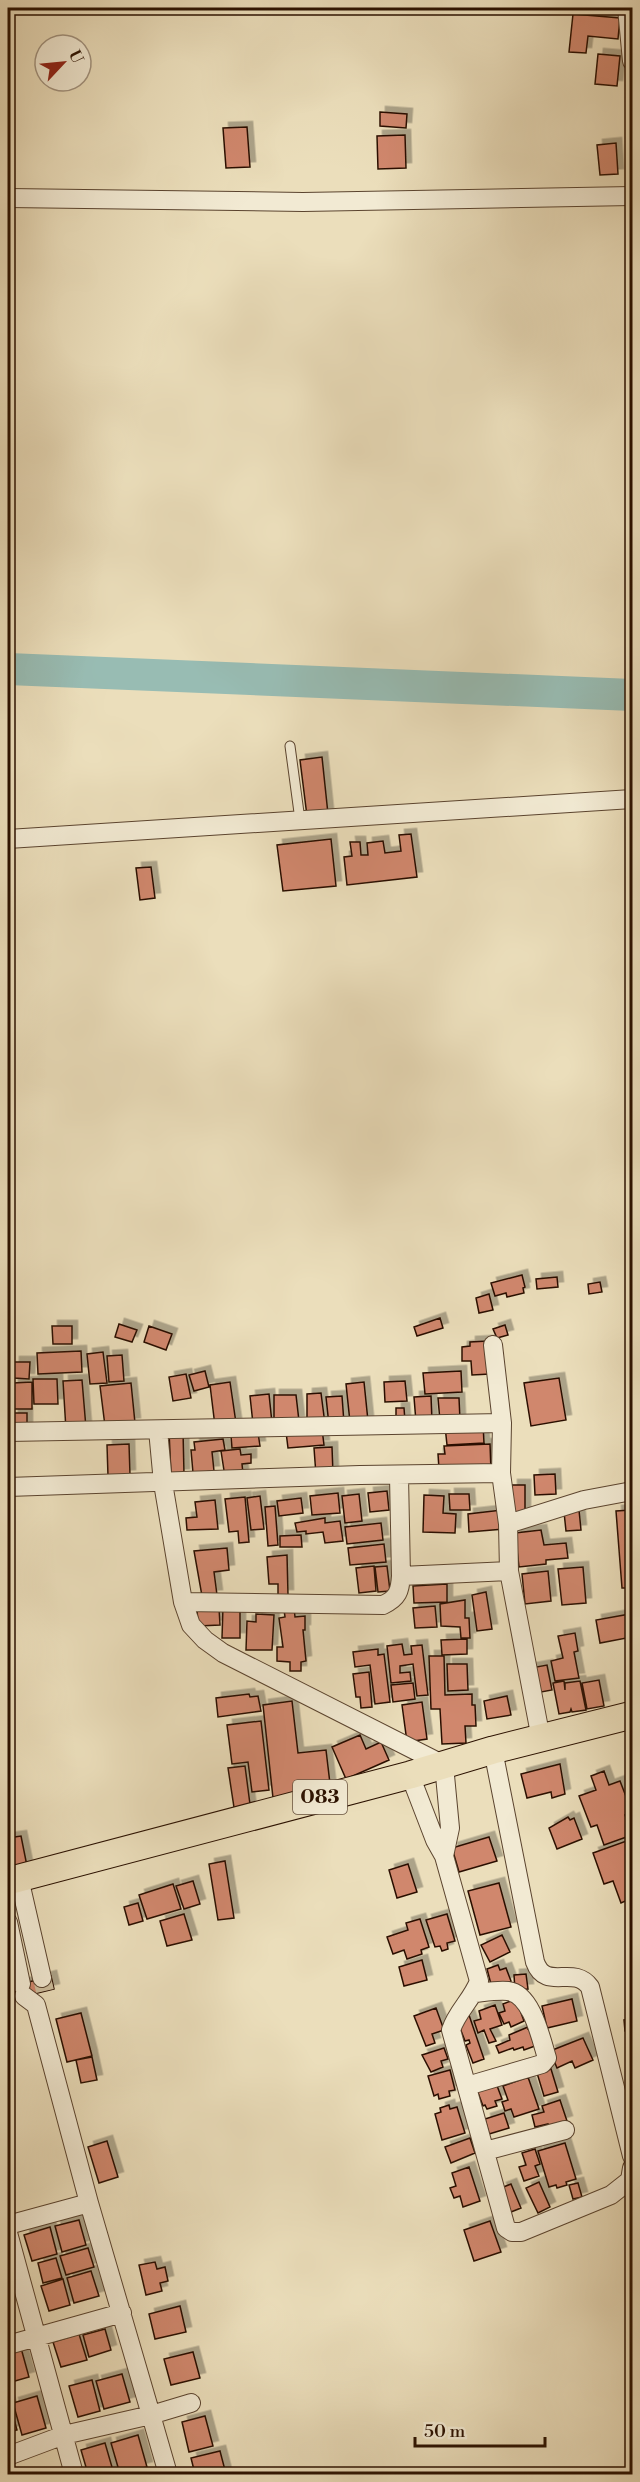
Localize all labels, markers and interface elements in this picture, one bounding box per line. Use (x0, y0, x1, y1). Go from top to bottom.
north arrow (33, 33, 93, 93)
text: U (64, 47, 88, 67)
road number: 083 (293, 1780, 347, 1814)
scale bar (415, 2410, 546, 2448)
text: 50 m (424, 2420, 466, 2443)

